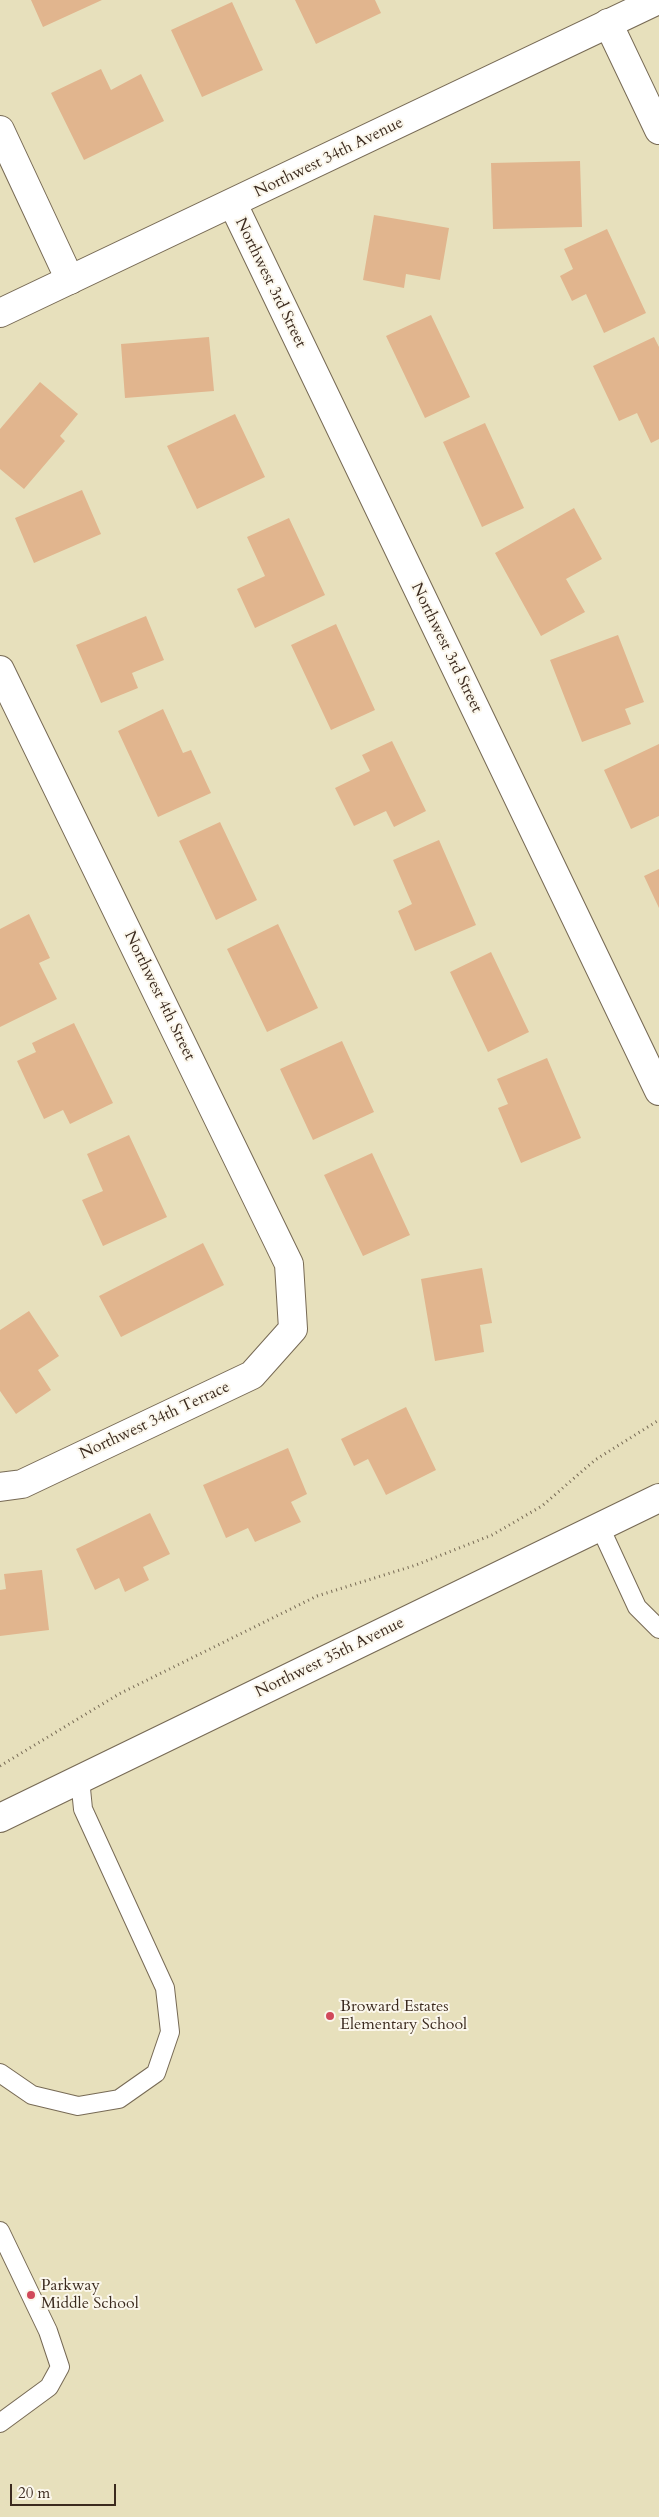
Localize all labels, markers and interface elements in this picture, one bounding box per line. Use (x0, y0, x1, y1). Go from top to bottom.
street label: Northwest 34th Avenue (251, 114, 407, 202)
street label: Northwest 3rd Street (230, 215, 310, 351)
street label: Northwest 3rd Street (406, 580, 486, 716)
street label: Northwest 4th Street (119, 928, 199, 1064)
street label: Northwest 34th Terrace (77, 1378, 233, 1464)
street label: Northwest 35th Avenue (252, 1614, 408, 1702)
place label: Broward Estates Elementary School (340, 1997, 467, 2035)
marker: Broward Estates Elementary School (324, 2010, 336, 2022)
place label: Parkway Middle School (41, 2276, 139, 2314)
marker: Parkway Middle School (25, 2289, 37, 2301)
scale bar (12, 2474, 119, 2506)
text: 20 m (18, 2483, 50, 2503)

